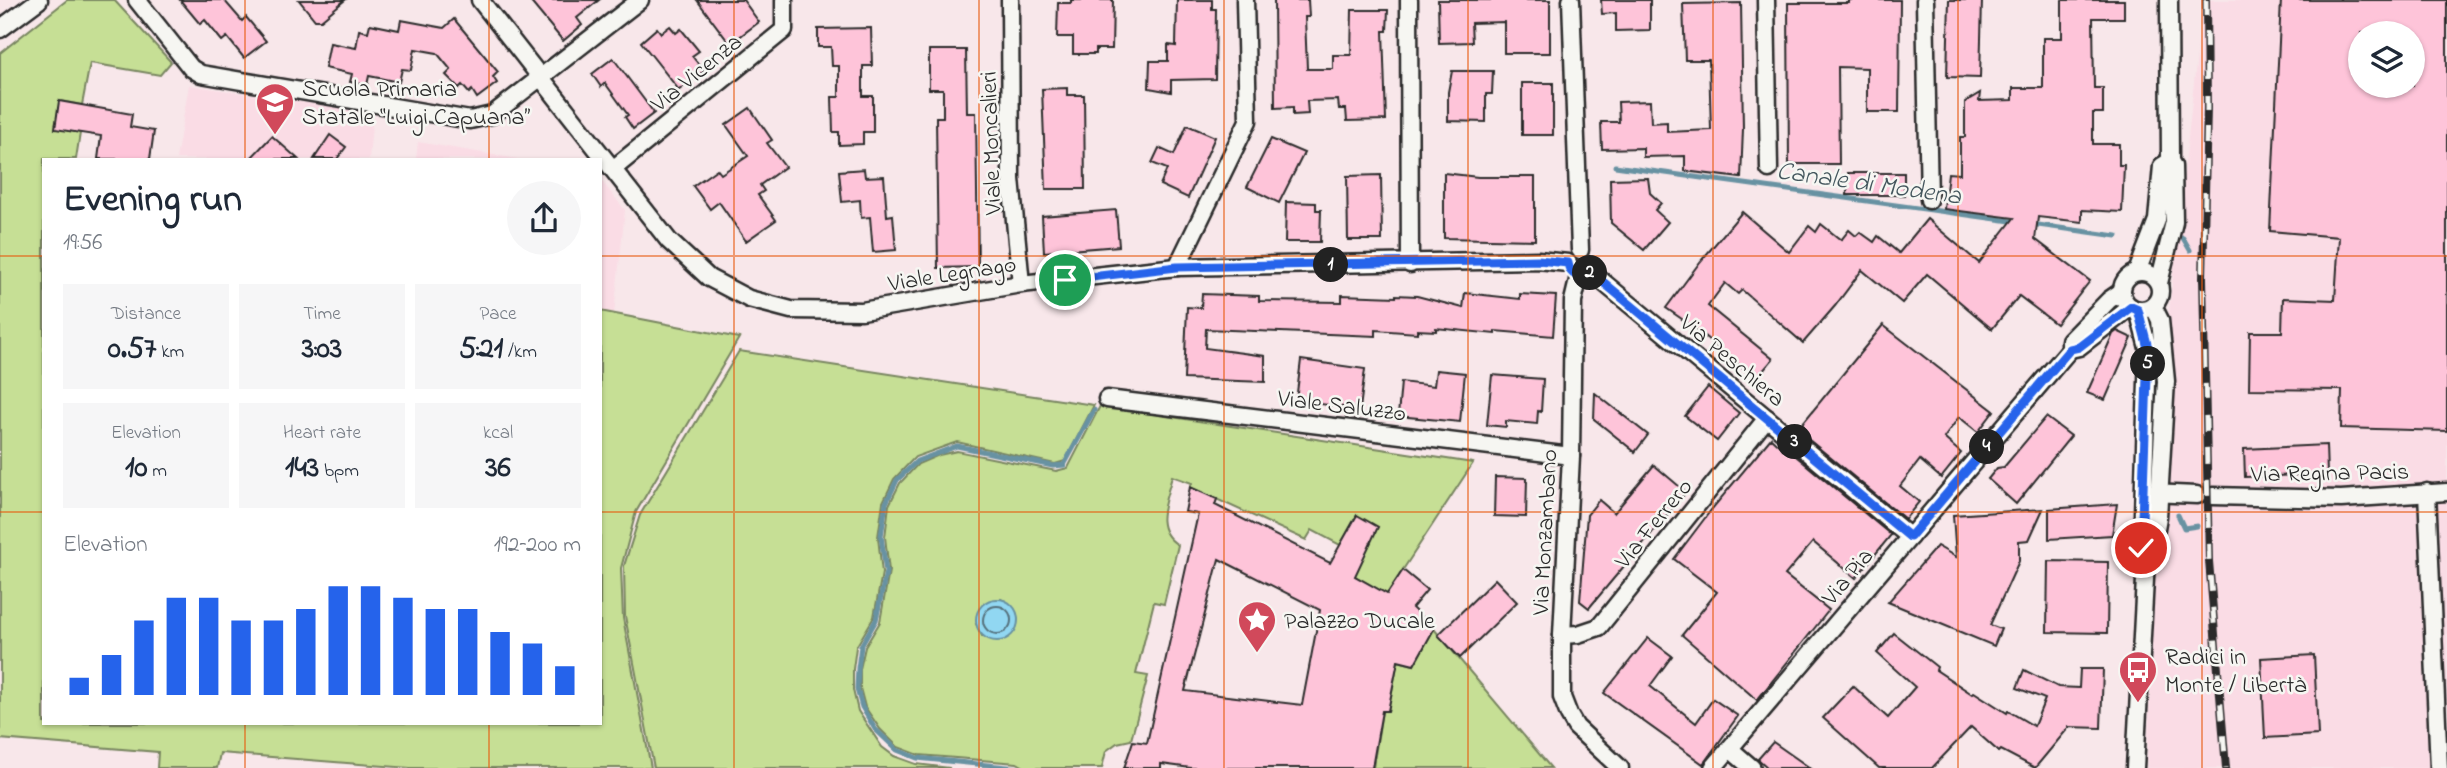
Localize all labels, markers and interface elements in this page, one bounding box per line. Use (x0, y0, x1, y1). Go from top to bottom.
map controls (2348, 21, 2425, 98)
button: layers (2348, 21, 2425, 98)
street label: Via Vicenza (643, 26, 751, 122)
street label: Viale Moncalieri (972, 70, 1013, 216)
place label: Scuola Primaria Statale “Luigi Capuana” (302, 73, 530, 136)
school or university icon: Scuola Primaria Statale “Luigi Capuana” (254, 81, 296, 136)
water label: Canale di Modena (1774, 153, 1964, 217)
text: Evening run (63, 173, 242, 229)
button: share (507, 181, 581, 255)
text: 19:56 (63, 227, 102, 260)
pin: 1 (1314, 247, 1348, 282)
street label: Viale Legnago (885, 248, 1019, 303)
pin (1035, 250, 1095, 310)
text: 1 (1327, 251, 1334, 278)
pin: 2 (1572, 256, 1608, 290)
text: 2 (1585, 259, 1594, 286)
icon: arrive (1046, 261, 1084, 299)
text: Distance (111, 301, 181, 328)
text: Time (303, 301, 341, 328)
text: Pace (479, 301, 517, 328)
street label: Via Peschiera (1670, 306, 1792, 417)
text: 0.57 (108, 328, 156, 372)
text: 3:03 (302, 328, 342, 372)
text: 5:21 (459, 328, 503, 372)
text: km (156, 339, 184, 366)
text: /km (503, 339, 537, 366)
pin: 5 (2130, 346, 2166, 382)
text: 5 (2142, 350, 2153, 377)
street label: Viale Saluzzo (1274, 382, 1408, 433)
text: Elevation (111, 420, 181, 447)
text: Heart rate (283, 420, 361, 447)
text: kcal (483, 420, 513, 447)
pin: 3 (1778, 424, 1812, 460)
text: 3 (1791, 428, 1798, 455)
pin: 4 (1969, 430, 2004, 464)
text: 4 (1983, 433, 1990, 460)
text: 10 (125, 447, 148, 491)
text: 143 (285, 447, 319, 491)
text: 36 (485, 447, 511, 491)
street label: Via Monzambano (1525, 448, 1568, 617)
street label: Via Regina Pacis (2250, 456, 2409, 493)
text: m (148, 458, 167, 485)
text: bpm (319, 458, 359, 485)
street label: Via Ferrero (1607, 472, 1702, 578)
pin (2111, 518, 2171, 578)
text: Elevation (63, 529, 148, 562)
text: 192–200 m (494, 529, 581, 562)
icon: check (2122, 529, 2160, 567)
street label: Via Pia (1814, 541, 1883, 615)
place icon: Palazzo Ducale (1236, 599, 1278, 654)
place label: Palazzo Ducale (1284, 605, 1435, 640)
place label: Radici in Monte / Libertà (2165, 641, 2306, 704)
bus stop icon: Radici in Monte / Libertà (2117, 649, 2159, 704)

